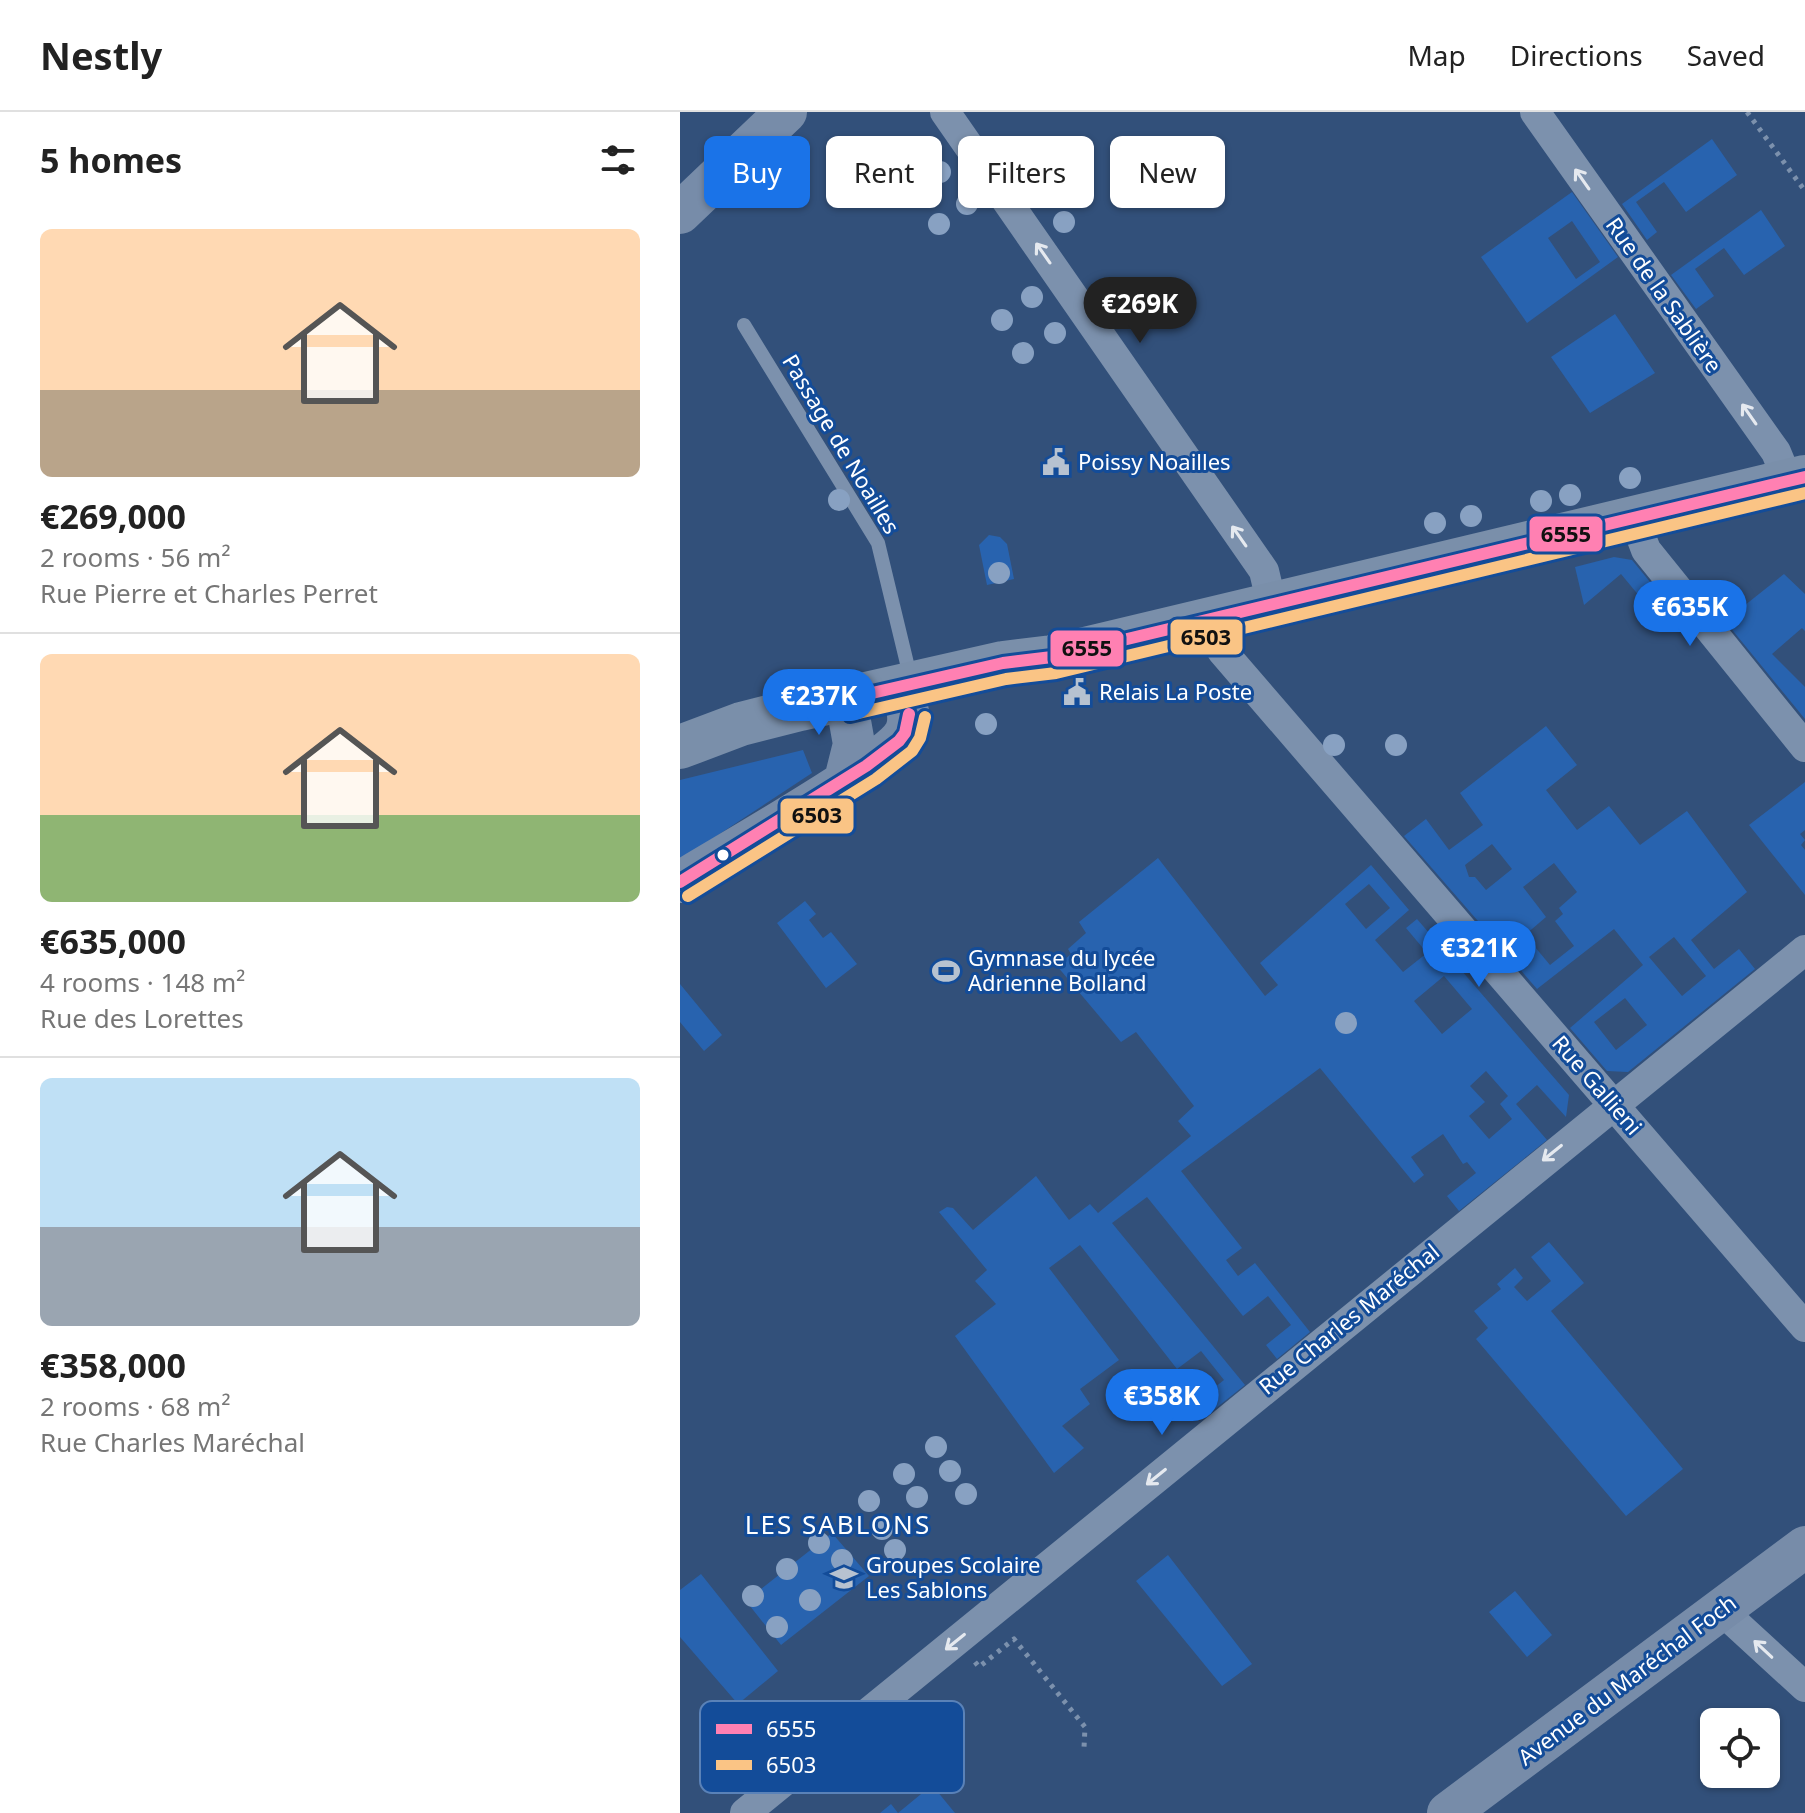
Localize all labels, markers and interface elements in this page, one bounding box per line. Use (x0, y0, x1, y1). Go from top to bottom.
text: Nestly (40, 29, 162, 81)
text: Map (1407, 36, 1466, 74)
text: Directions (1510, 36, 1643, 74)
text: Saved (1687, 36, 1765, 74)
chip: Buy (704, 136, 810, 208)
chip: Rent (826, 136, 942, 208)
chip: Filters (958, 136, 1094, 208)
chip: New (1110, 136, 1225, 208)
text: 5 homes (40, 137, 182, 183)
icon: filters (596, 138, 640, 182)
one-way arrow (1574, 168, 1590, 190)
street label: Rue de la Sablière (1600, 211, 1730, 378)
one-way arrow (1035, 243, 1051, 265)
pin: €269K (1084, 277, 1196, 345)
icon: home (268, 281, 412, 425)
text: €269K (1102, 285, 1178, 321)
street label: Passage de Noailles (776, 348, 907, 539)
one-way arrow (1741, 403, 1757, 425)
place label: Poissy Noailles (1078, 446, 1231, 476)
public building icon: Poissy Noailles (1041, 447, 1071, 477)
text: €269,000 (40, 493, 186, 539)
line badge: 6555 (1528, 515, 1604, 553)
text: 6555 (1541, 518, 1591, 548)
one-way arrow (1231, 525, 1247, 547)
text: 2 rooms · 56 m² (40, 539, 230, 575)
text: Rue Pierre et Charles Perret (40, 575, 378, 611)
pin: €635K (1634, 580, 1746, 648)
text: €635K (1652, 588, 1728, 624)
line badge: 6503 (1169, 618, 1244, 656)
text: 6503 (1181, 621, 1231, 651)
line badge: 6555 (1049, 629, 1125, 668)
text: 6555 (1062, 632, 1112, 662)
pin: €237K (763, 669, 875, 737)
place label: Relais La Poste (1099, 676, 1252, 706)
text: €237K (781, 677, 857, 713)
public building icon: Relais La Poste (1062, 677, 1092, 707)
icon: home (268, 706, 412, 850)
line badge: 6503 (779, 797, 855, 835)
text: 6503 (792, 799, 842, 829)
unlabelled marker (715, 847, 731, 863)
text: €635,000 (40, 918, 186, 964)
pin: €321K (1423, 921, 1535, 989)
text: €321K (1441, 929, 1517, 965)
place label: Gymnase du lycée Adrienne Bolland (968, 942, 1156, 997)
sports icon: Gymnase du lycée Adrienne Bolland (931, 956, 961, 986)
text: 4 rooms · 148 m² (40, 964, 245, 1000)
text: Rue des Lorettes (40, 1000, 244, 1036)
street label: Rue Gallieni (1546, 1028, 1649, 1140)
icon: home (268, 1130, 412, 1274)
one-way arrow (1543, 1144, 1563, 1162)
street label: Rue Charles Maréchal (1252, 1236, 1445, 1400)
text: €358,000 (40, 1342, 186, 1388)
pin: €358K (1106, 1369, 1218, 1437)
text: €358K (1124, 1377, 1200, 1413)
text: 2 rooms · 68 m² (40, 1388, 230, 1424)
text: Rue Charles Maréchal (40, 1424, 305, 1460)
one-way arrow (1146, 1468, 1167, 1486)
district label: LES SABLONS (745, 1506, 931, 1542)
place label: Groupes Scolaire Les Sablons (866, 1549, 1040, 1604)
school or university icon: Groupes Scolaire Les Sablons (829, 1563, 859, 1593)
street label: Avenue du Maréchal Foch (1511, 1587, 1742, 1771)
one-way arrow (945, 1633, 966, 1650)
one-way arrow (1753, 1639, 1773, 1658)
legend (700, 1701, 964, 1793)
map controls (1700, 1708, 1780, 1788)
button: locate (1700, 1708, 1780, 1788)
text: 6555 (766, 1713, 816, 1743)
text: 6503 (766, 1749, 816, 1779)

